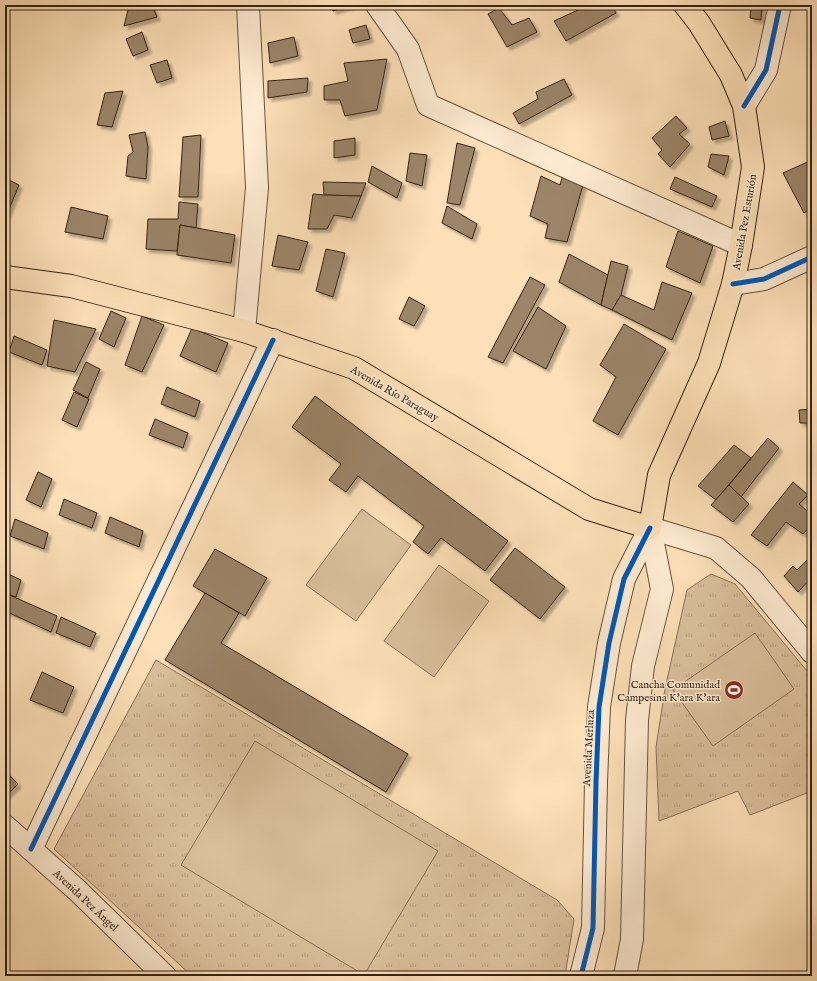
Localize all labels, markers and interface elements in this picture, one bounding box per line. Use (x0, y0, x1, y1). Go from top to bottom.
street label: Avenida Pez Esturión (729, 173, 760, 272)
street label: Avenida Río Paraguay (347, 362, 442, 425)
place label: Cancha Comunidad Campesina K'ara K'ara (617, 678, 720, 705)
sports icon: Cancha Comunidad Campesina K'ara K'ara (723, 679, 745, 701)
street label: Avenida Merluza (580, 709, 598, 788)
street label: Avenida Pez Ángel (49, 866, 121, 935)

